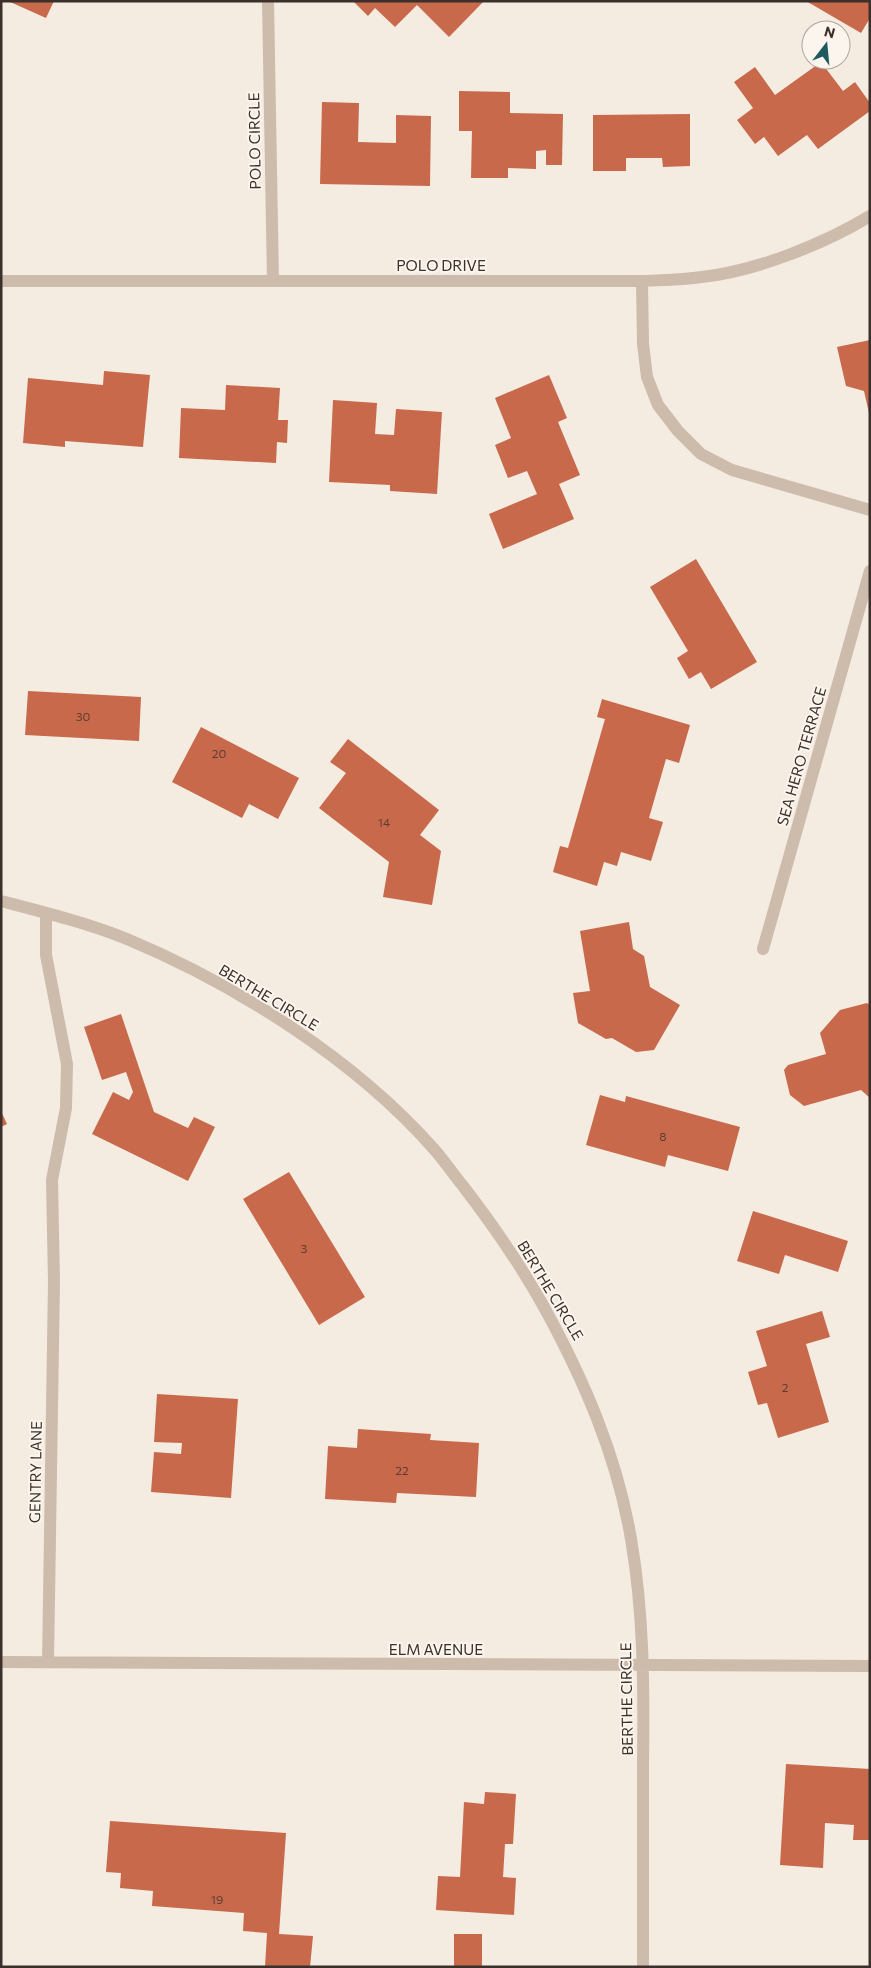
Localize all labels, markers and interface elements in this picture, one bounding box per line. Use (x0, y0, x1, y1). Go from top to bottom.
north arrow (801, 20, 851, 70)
text: N (822, 22, 837, 42)
street label: POLO CIRCLE (244, 92, 264, 190)
street label: POLO DRIVE (396, 256, 486, 274)
street label: SEA HERO TERRACE (773, 684, 829, 828)
house number: 30 (76, 709, 91, 723)
house number: 20 (212, 746, 226, 760)
house number: 14 (378, 815, 390, 829)
street label: BERTHE CIRCLE (216, 960, 322, 1034)
house number: 8 (659, 1129, 667, 1143)
street label: BERTHE CIRCLE (514, 1237, 588, 1343)
house number: 3 (301, 1241, 308, 1255)
house number: 2 (782, 1380, 789, 1394)
street label: GENTRY LANE (25, 1421, 45, 1523)
house number: 22 (395, 1463, 409, 1477)
street label: ELM AVENUE (389, 1640, 483, 1658)
street label: BERTHE CIRCLE (616, 1642, 636, 1756)
house number: 19 (211, 1892, 223, 1906)

